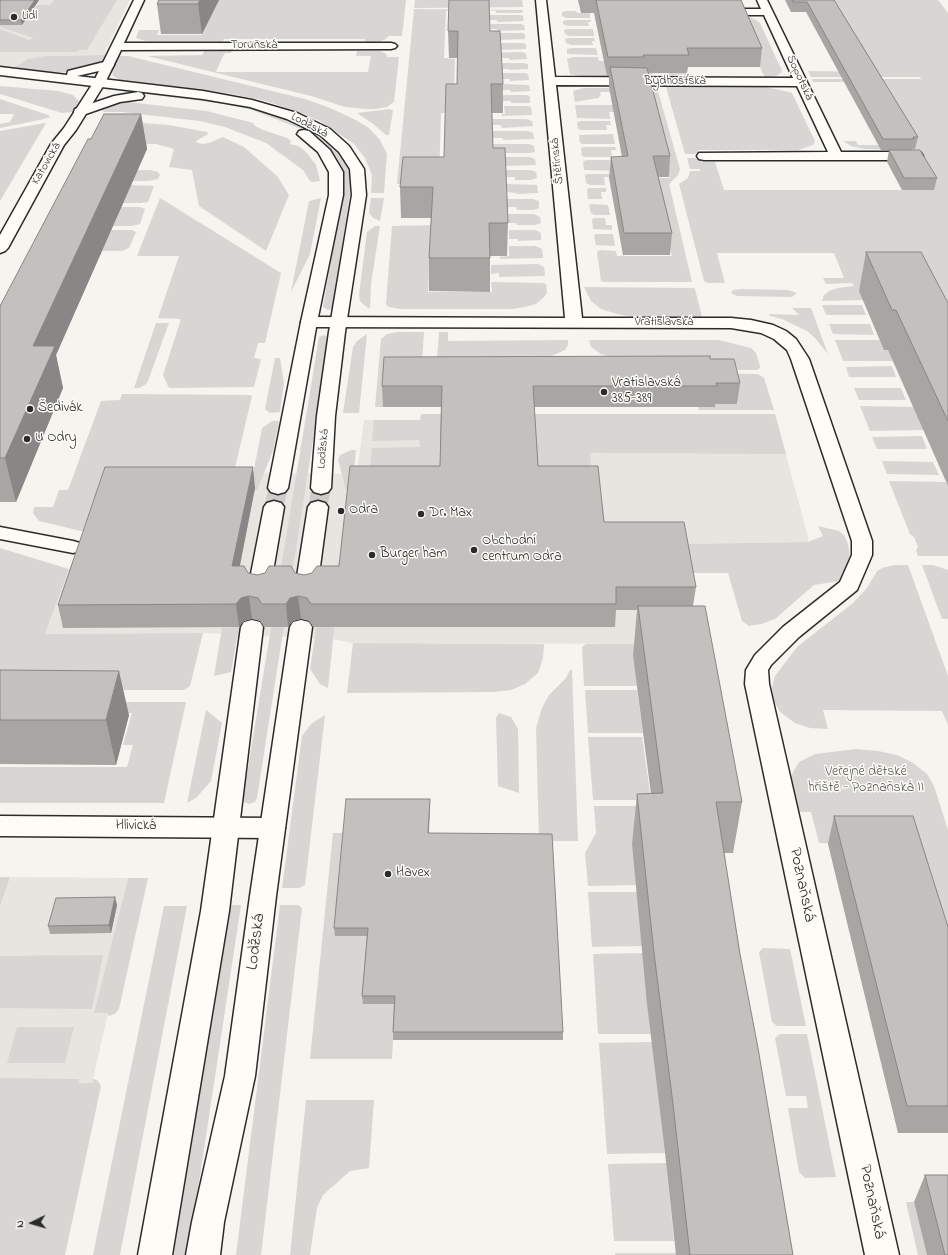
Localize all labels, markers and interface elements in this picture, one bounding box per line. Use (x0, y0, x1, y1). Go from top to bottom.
place label: Lidl (22, 10, 37, 24)
marker: Lidl (9, 12, 19, 22)
street label: Toruňská (231, 39, 277, 53)
street label: Sopotská (782, 53, 816, 103)
street label: Bydhošťská (644, 75, 706, 89)
street label: Lodžská (288, 110, 330, 142)
street label: Štětínská (548, 137, 568, 185)
street label: Katovická (29, 140, 65, 188)
street label: Vratislavská (635, 316, 693, 330)
place label: Vratislavská 385-389 (612, 376, 680, 408)
marker: Vratislavská 385-389 (599, 387, 609, 397)
place label: Šedivák (38, 401, 82, 417)
marker: Šedivák (25, 404, 35, 414)
street label: Lodžská (315, 429, 333, 469)
place label: U Odry (35, 431, 77, 447)
marker: U Odry (22, 434, 32, 444)
place label: Odra (349, 503, 378, 519)
marker: Odra (336, 506, 346, 516)
place label: Dr. Max (429, 506, 472, 522)
marker: Dr. Max (416, 509, 426, 519)
place label: Obchodní centrum Odra (482, 534, 562, 566)
marker: Obchodní centrum Odra (469, 545, 479, 555)
place label: Burger ham (380, 547, 447, 563)
marker: Burger ham (367, 550, 377, 560)
park label: Veřejné dětské hřiště - Poznaňská II (808, 765, 924, 798)
street label: Hlivická (116, 819, 156, 835)
street label: Poznaňská (783, 846, 819, 924)
place label: Havex (396, 866, 430, 882)
marker: Havex (383, 869, 393, 879)
street label: Lodžská (243, 913, 271, 971)
street label: Poznaňská (853, 1163, 889, 1241)
north arrow (12, 1203, 52, 1243)
text: N (12, 1220, 28, 1228)

